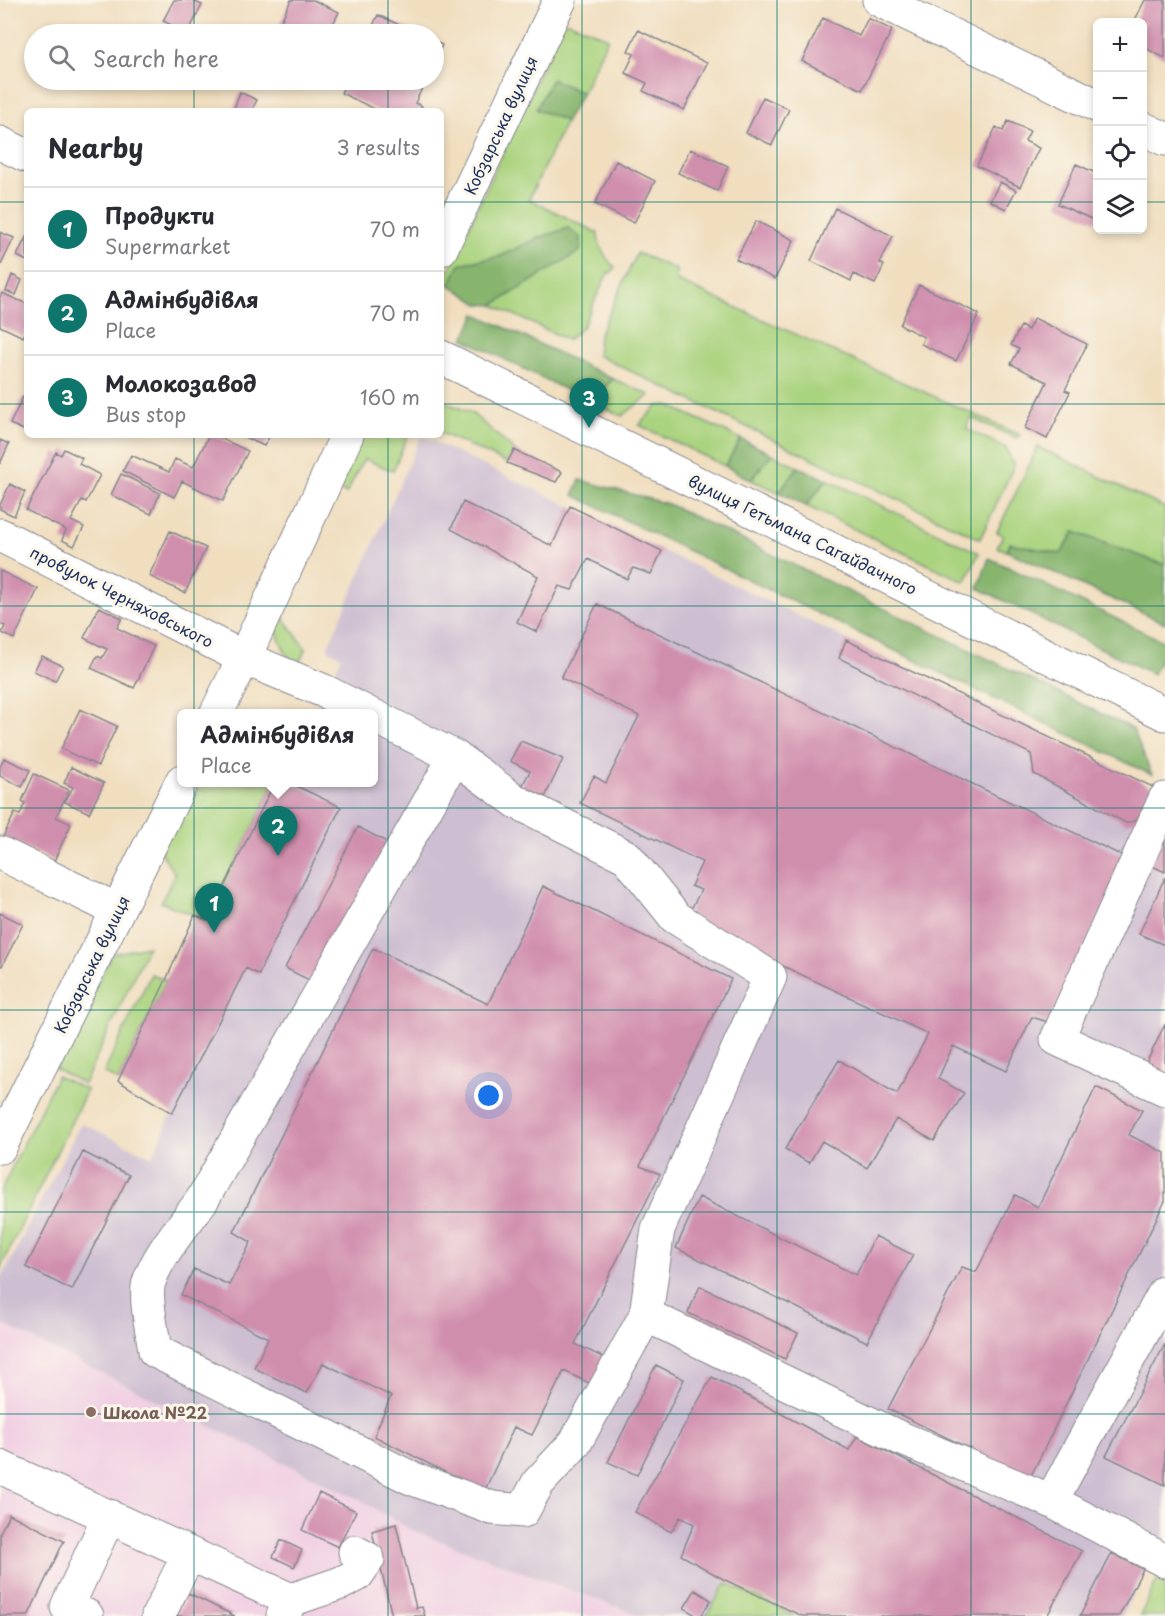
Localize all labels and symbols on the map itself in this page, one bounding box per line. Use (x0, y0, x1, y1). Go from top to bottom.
street label: Кобзарська вулиця (457, 52, 543, 198)
pin: 3 (570, 378, 608, 428)
street label: вулиця Гетьмана Сагайдачного (685, 468, 921, 600)
street label: провулок Черняховського (26, 539, 218, 653)
pin: 2 (258, 806, 298, 856)
pin: 1 (194, 884, 234, 933)
street label: Кобзарська вулиця (47, 891, 135, 1037)
your location (474, 1081, 503, 1110)
place label: Школа №22 (103, 1400, 208, 1424)
marker: Школа №22 (84, 1405, 98, 1419)

